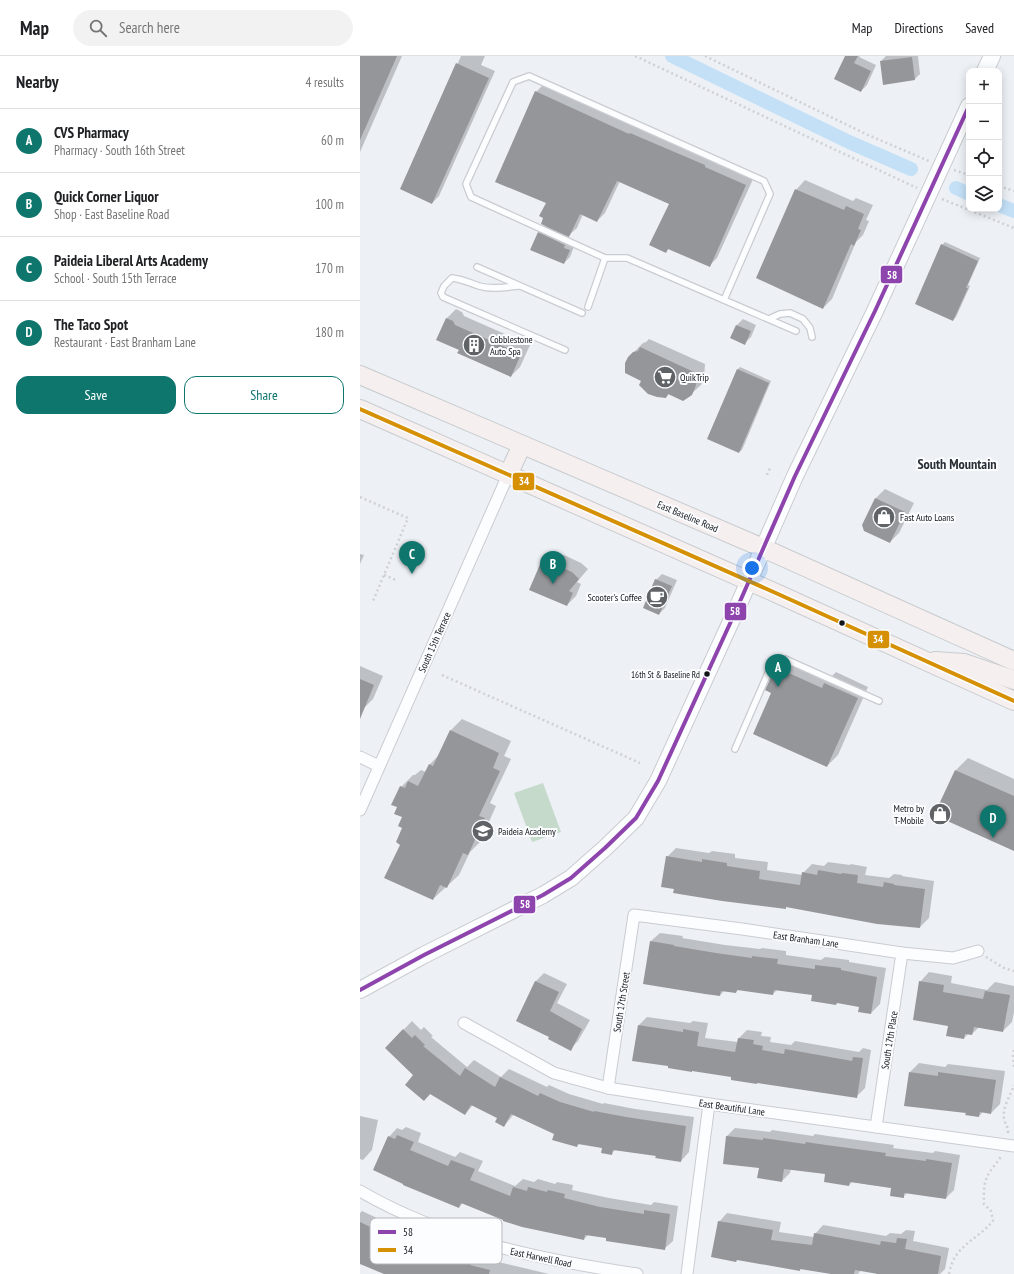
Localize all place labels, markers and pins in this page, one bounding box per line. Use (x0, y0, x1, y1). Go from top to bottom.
building icon: Cobblestone Auto Spa (461, 332, 487, 358)
place label: Cobblestone Auto Spa (490, 333, 533, 358)
supermarket icon: QuikTrip (652, 364, 678, 390)
place label: QuikTrip (680, 371, 709, 384)
shop icon: Fast Auto Loans (871, 504, 897, 530)
place label: Fast Auto Loans (900, 511, 955, 524)
pin: C (399, 541, 425, 574)
pin: B (540, 551, 566, 584)
cafe icon: Scooter's Coffee (644, 584, 670, 610)
place label: Scooter's Coffee (588, 591, 642, 604)
unlabelled marker (837, 618, 847, 628)
pin: A (765, 654, 791, 687)
place label: 16th St & Baseline Rd (631, 669, 700, 680)
marker: 16th St & Baseline Rd (702, 669, 712, 679)
shop icon: Metro by T-Mobile (927, 801, 953, 827)
place label: Metro by T-Mobile (894, 802, 924, 827)
pin: D (980, 805, 1006, 838)
school or university icon: Paideia Academy (470, 818, 496, 844)
place label: Paideia Academy (498, 825, 556, 838)

